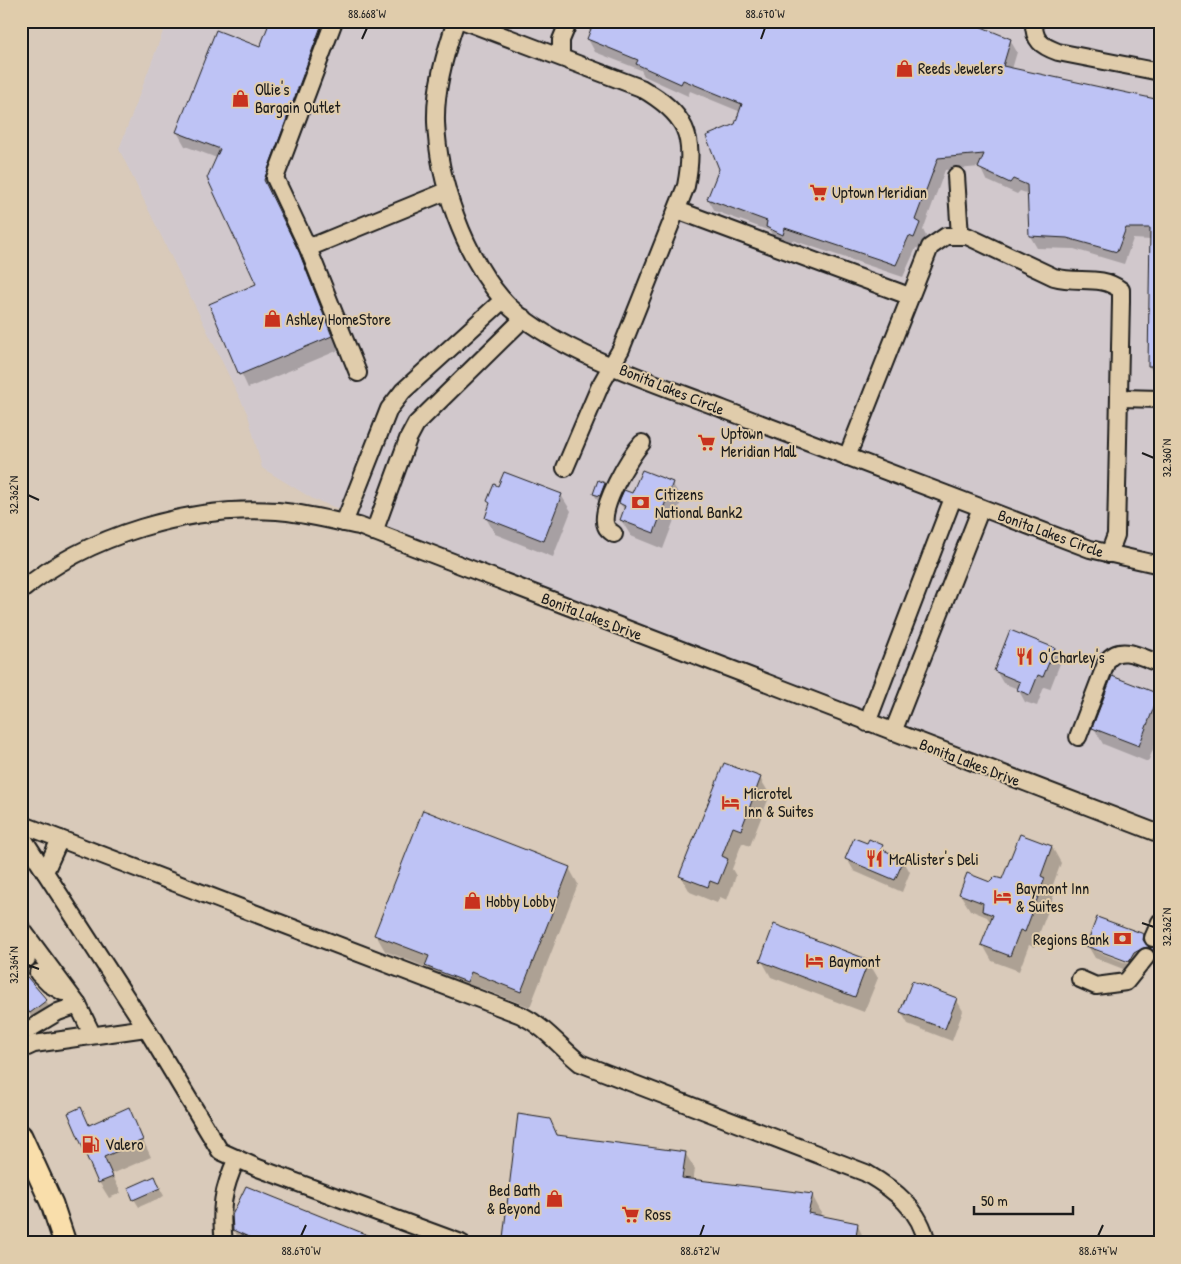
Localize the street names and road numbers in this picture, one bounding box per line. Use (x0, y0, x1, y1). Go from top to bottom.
street label: Bonita Lakes Circle (616, 358, 728, 420)
street label: Bonita Lakes Circle (995, 504, 1108, 563)
street label: Bonita Lakes Drive (539, 587, 646, 645)
street label: Bonita Lakes Drive (917, 733, 1024, 791)

